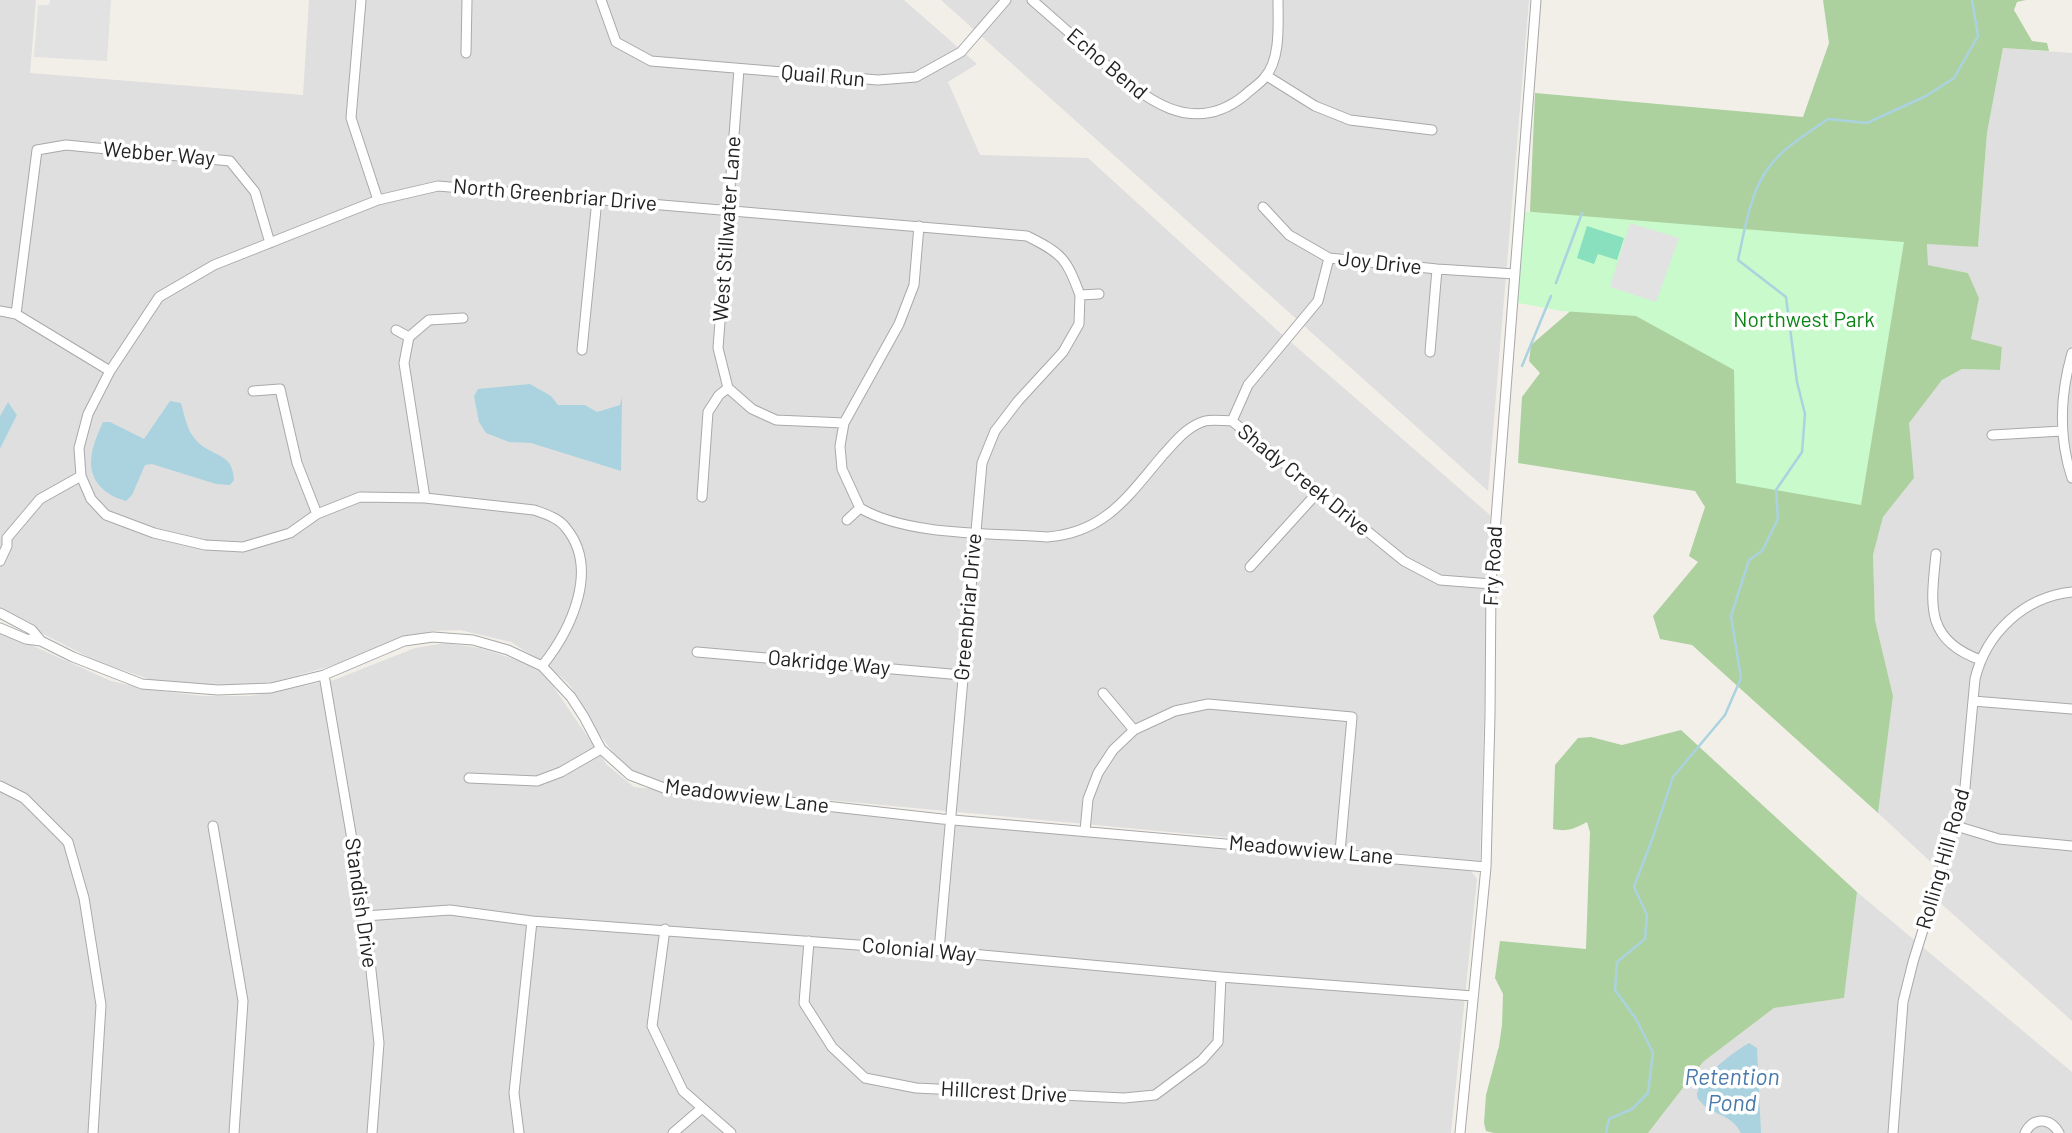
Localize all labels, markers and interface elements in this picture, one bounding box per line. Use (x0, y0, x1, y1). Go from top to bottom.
street label: Echo Bend (1062, 23, 1152, 105)
street label: Quail Run (780, 60, 866, 92)
street label: West Stillwater Lane (708, 135, 746, 323)
street label: Webber Way (102, 137, 216, 171)
street label: North Greenbriar Drive (452, 174, 658, 216)
street label: Joy Drive (1337, 246, 1423, 280)
park label: Northwest Park (1733, 307, 1875, 333)
street label: Shady Creek Drive (1232, 419, 1376, 541)
street label: Fry Road (1478, 525, 1508, 607)
street label: Greenbriar Drive (949, 532, 987, 682)
street label: Oakridge Way (767, 645, 891, 681)
street label: Meadowview Lane (664, 773, 830, 819)
street label: Rolling Hill Road (1911, 786, 1975, 932)
street label: Meadowview Lane (1228, 830, 1394, 870)
street label: Standish Drive (339, 836, 383, 970)
street label: Colonial Way (861, 932, 977, 968)
water label: Retention Pond (1684, 1063, 1780, 1117)
street label: Hillcrest Drive (940, 1076, 1068, 1108)

